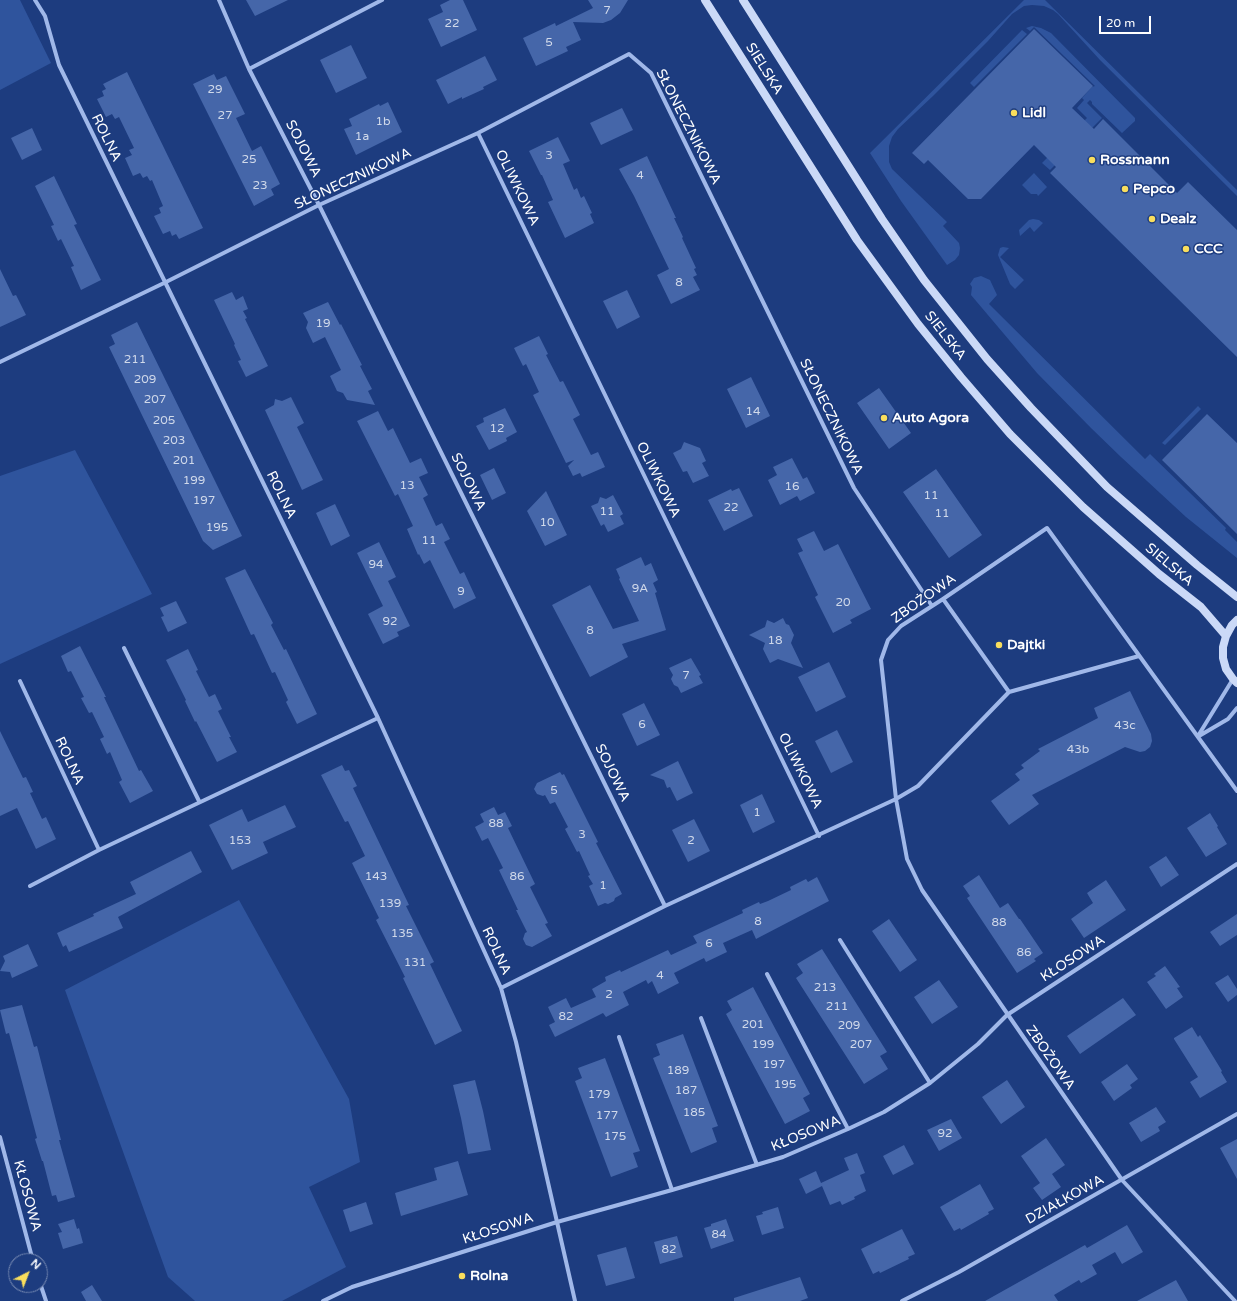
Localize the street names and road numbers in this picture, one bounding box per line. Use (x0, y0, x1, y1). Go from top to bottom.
street label: SIELSKA (742, 40, 786, 98)
street label: SŁONECZNIKOWA (652, 67, 724, 187)
street label: ROLNA (87, 111, 125, 165)
street label: SOJOWA (281, 117, 325, 181)
street label: SŁONECZNIKOWA (292, 145, 414, 213)
street label: OLIWKOWA (491, 147, 543, 229)
street label: SIELSKA (921, 308, 969, 364)
street label: SŁONECZNIKOWA (796, 356, 866, 478)
street label: OLIWKOWA (632, 439, 684, 521)
street label: SOJOWA (447, 450, 489, 514)
street label: ROLNA (262, 468, 300, 522)
street label: SIELSKA (1141, 540, 1197, 590)
street label: ZBOŻOWA (889, 571, 959, 627)
street label: OLIWKOWA (774, 730, 826, 812)
street label: ROLNA (51, 734, 87, 788)
street label: SOJOWA (591, 741, 633, 805)
street label: ROLNA (478, 924, 514, 978)
street label: KŁOSOWA (1038, 932, 1108, 986)
street label: ZBOŻOWA (1022, 1023, 1078, 1093)
street label: KŁOSOWA (769, 1112, 843, 1156)
street label: KŁOSOWA (9, 1158, 45, 1234)
street label: DZIAŁKOWA (1023, 1172, 1107, 1228)
street label: KŁOSOWA (460, 1210, 536, 1248)

